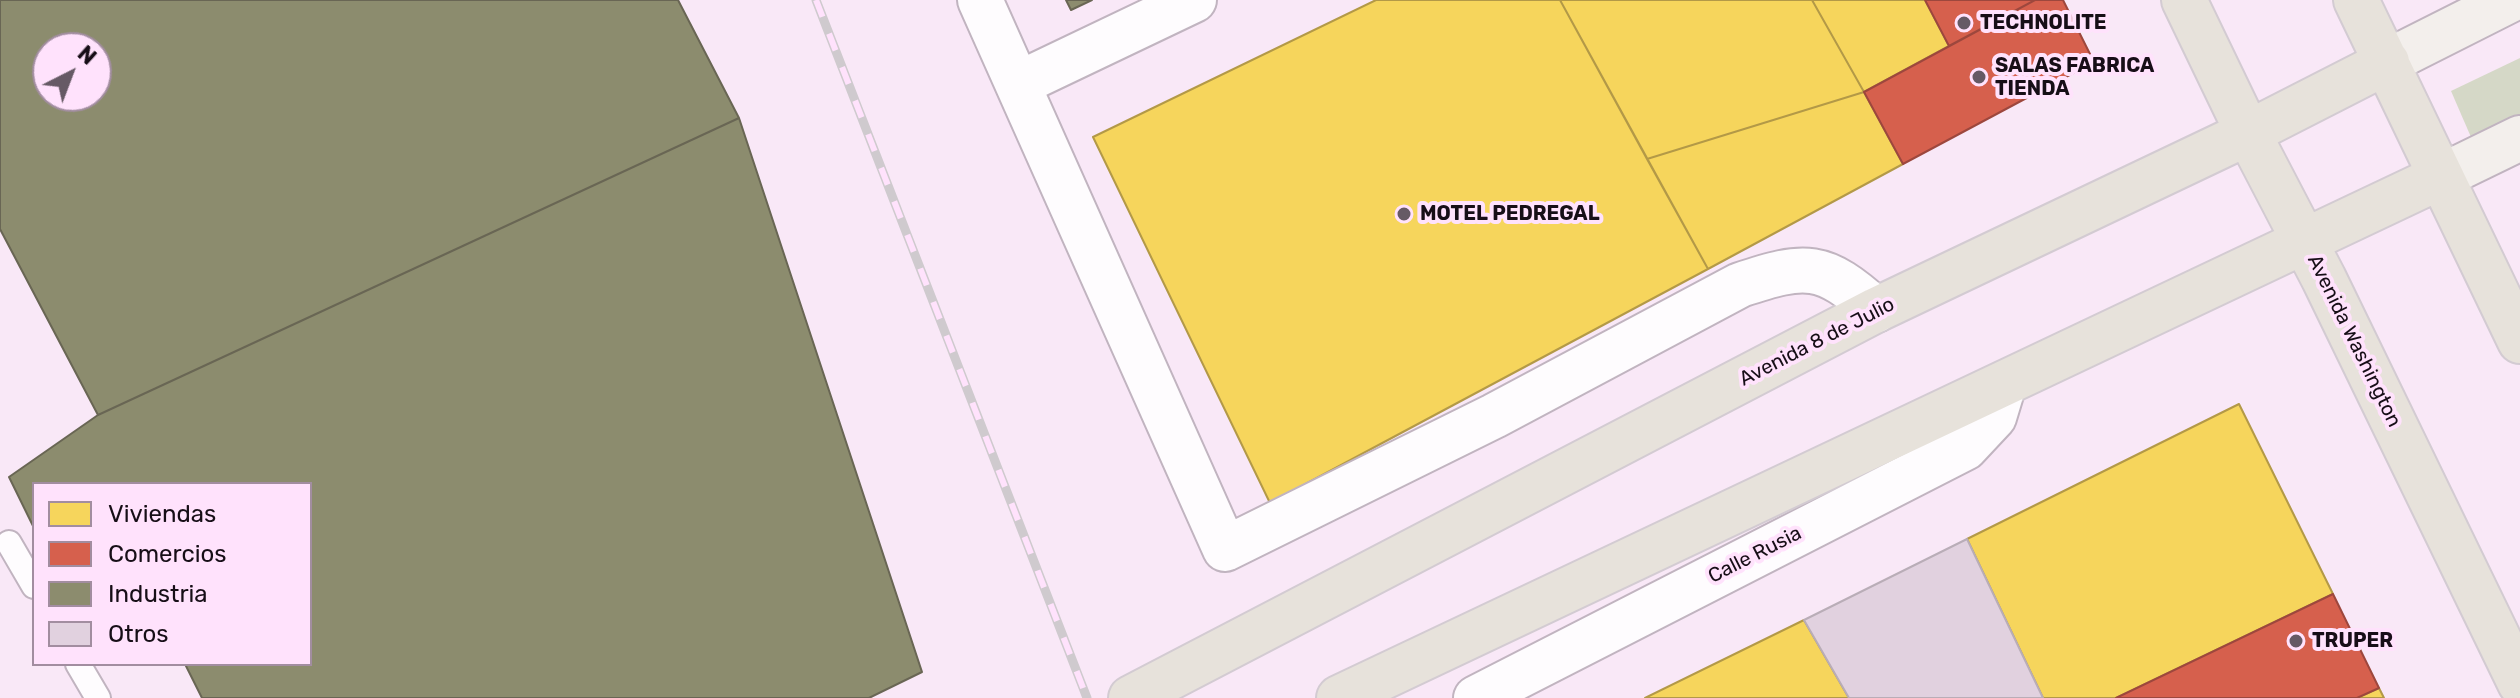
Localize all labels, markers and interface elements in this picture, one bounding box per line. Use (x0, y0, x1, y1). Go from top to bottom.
place label: TECHNOLITE (1980, 11, 2107, 35)
marker: TECHNOLITE (1955, 14, 1973, 32)
north arrow (32, 32, 112, 112)
text: N (72, 40, 102, 71)
place label: SALAS FABRICA TIENDA (1995, 54, 2154, 101)
marker: SALAS FABRICA TIENDA (1970, 68, 1988, 86)
place label: MOTEL PEDREGAL (1420, 202, 1600, 226)
marker: MOTEL PEDREGAL (1395, 205, 1413, 223)
street label: Avenida Washington (2302, 251, 2406, 431)
street label: Avenida 8 de Julio (1735, 293, 1899, 391)
legend (32, 482, 312, 666)
text: Viviendas (108, 500, 216, 528)
street label: Calle Rusia (1704, 521, 1806, 589)
text: Comercios (108, 540, 227, 568)
text: Industria (108, 580, 208, 608)
text: Otros (108, 620, 169, 648)
place label: TRUPER (2312, 629, 2393, 653)
marker: TRUPER (2287, 632, 2305, 650)

